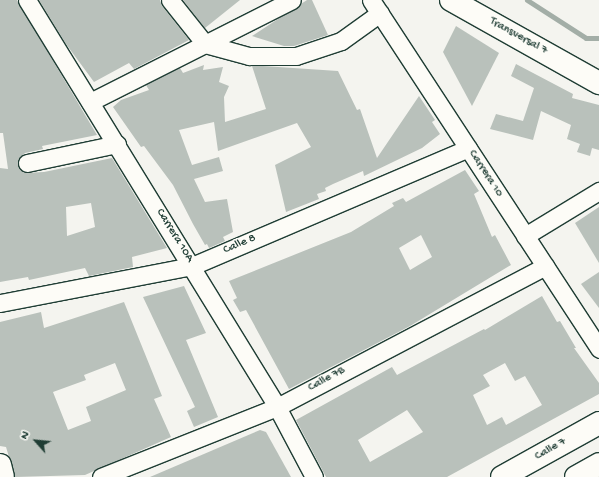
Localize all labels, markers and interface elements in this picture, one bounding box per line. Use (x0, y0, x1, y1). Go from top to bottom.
street label: Transversal 7 (486, 15, 550, 59)
street label: Carrera 10 (464, 148, 506, 200)
street label: Carrera 10A (152, 207, 196, 265)
street label: Calle 8 (222, 232, 258, 258)
street label: Calle 7B (306, 364, 348, 396)
north arrow (16, 421, 56, 461)
text: N (18, 430, 32, 441)
street label: Calle 7 (533, 436, 569, 464)

